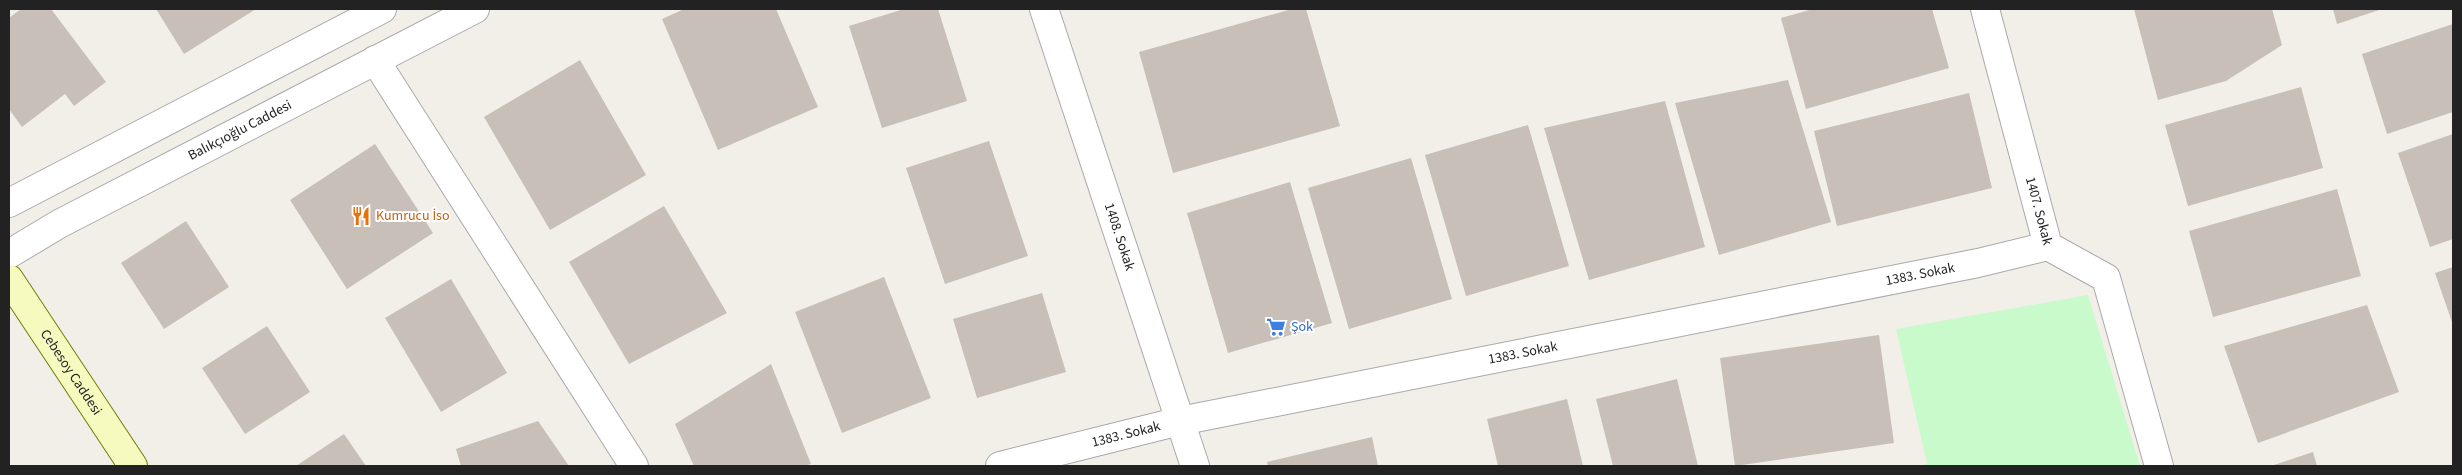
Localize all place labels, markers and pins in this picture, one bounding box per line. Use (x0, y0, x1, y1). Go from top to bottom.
restaurant icon: Kumrucu İso (350, 205, 372, 227)
place label: Kumrucu İso (376, 206, 450, 226)
supermarket icon: Şok (1265, 316, 1287, 338)
place label: Şok (1291, 317, 1313, 337)

